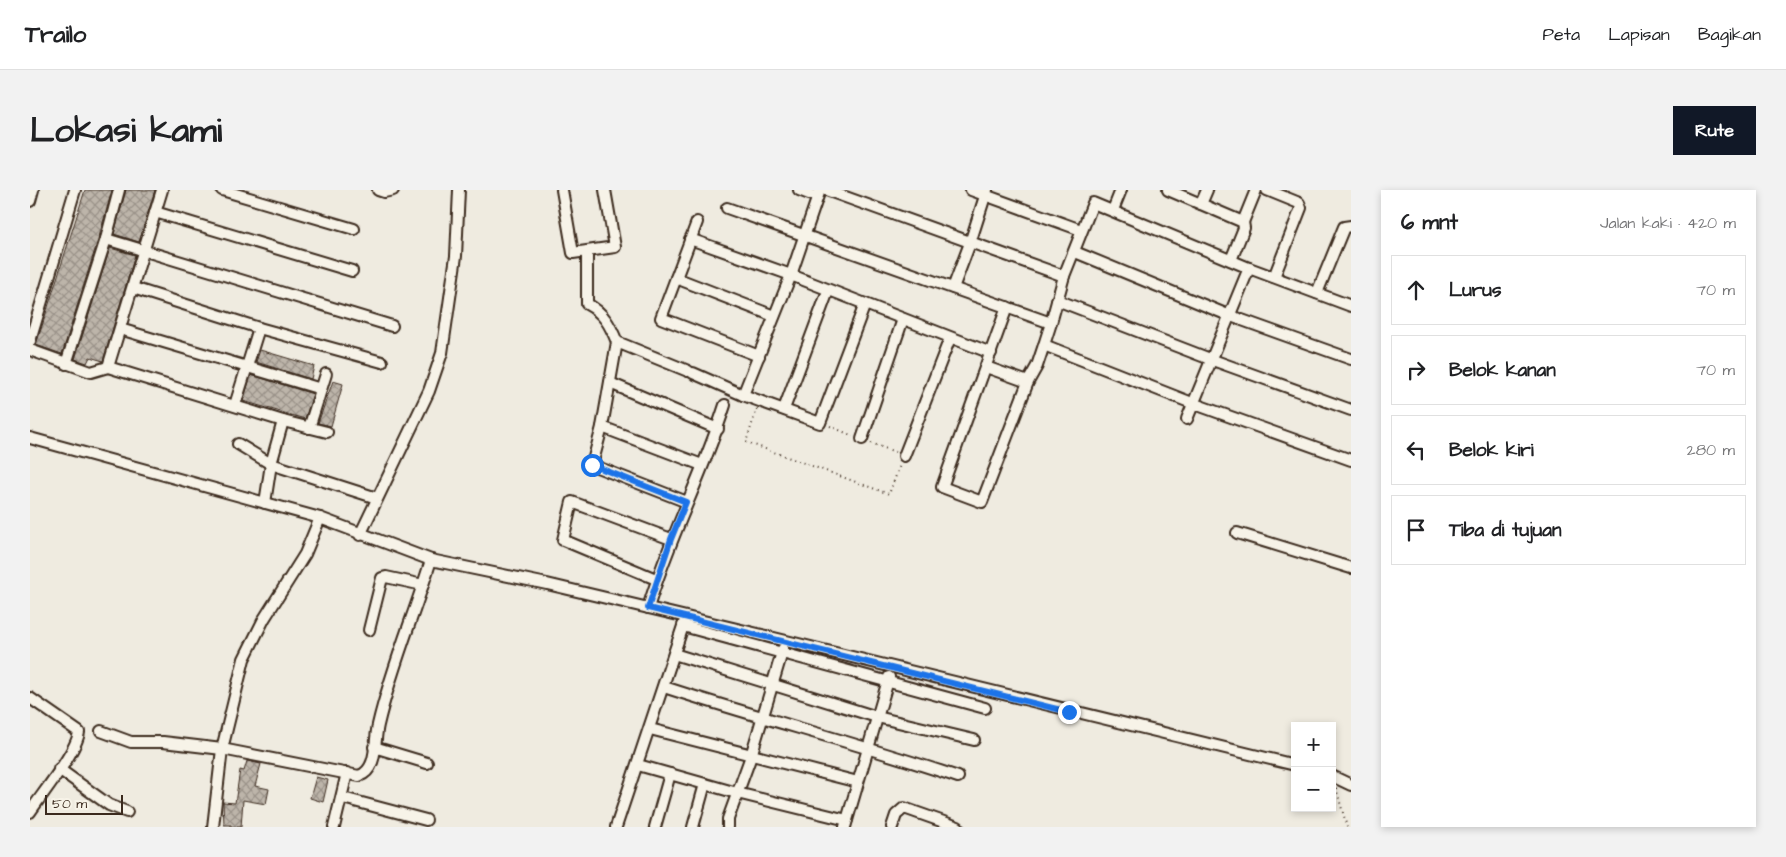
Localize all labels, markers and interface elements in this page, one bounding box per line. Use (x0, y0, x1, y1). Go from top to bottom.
text: Trailo (25, 18, 86, 52)
text: Peta (1543, 22, 1580, 47)
text: Lapisan (1608, 22, 1670, 47)
text: Bagikan (1698, 22, 1761, 47)
text: Lokasi kami (30, 106, 222, 155)
button: Rute (1673, 106, 1756, 155)
text: 6 mnt (1401, 208, 1458, 237)
text: Jalan kaki · 420 m (1600, 212, 1736, 234)
icon: ahead (1402, 276, 1430, 304)
text: Lurus (1449, 277, 1501, 304)
text: 70 m (1696, 279, 1735, 301)
icon: right (1402, 356, 1430, 384)
text: Belok kanan (1449, 357, 1556, 384)
text: 70 m (1696, 359, 1735, 381)
icon: left (1402, 436, 1430, 464)
text: Belok kiri (1449, 437, 1534, 464)
text: 280 m (1687, 439, 1735, 461)
route start (581, 454, 604, 477)
icon: arrive (1402, 516, 1430, 544)
text: Tiba di tujuan (1449, 517, 1561, 544)
route end (1058, 701, 1081, 724)
map controls (1291, 722, 1336, 812)
button: + (1291, 722, 1336, 767)
button: − (1291, 767, 1336, 812)
scale bar (45, 792, 122, 815)
text: 50 m (52, 794, 87, 814)

